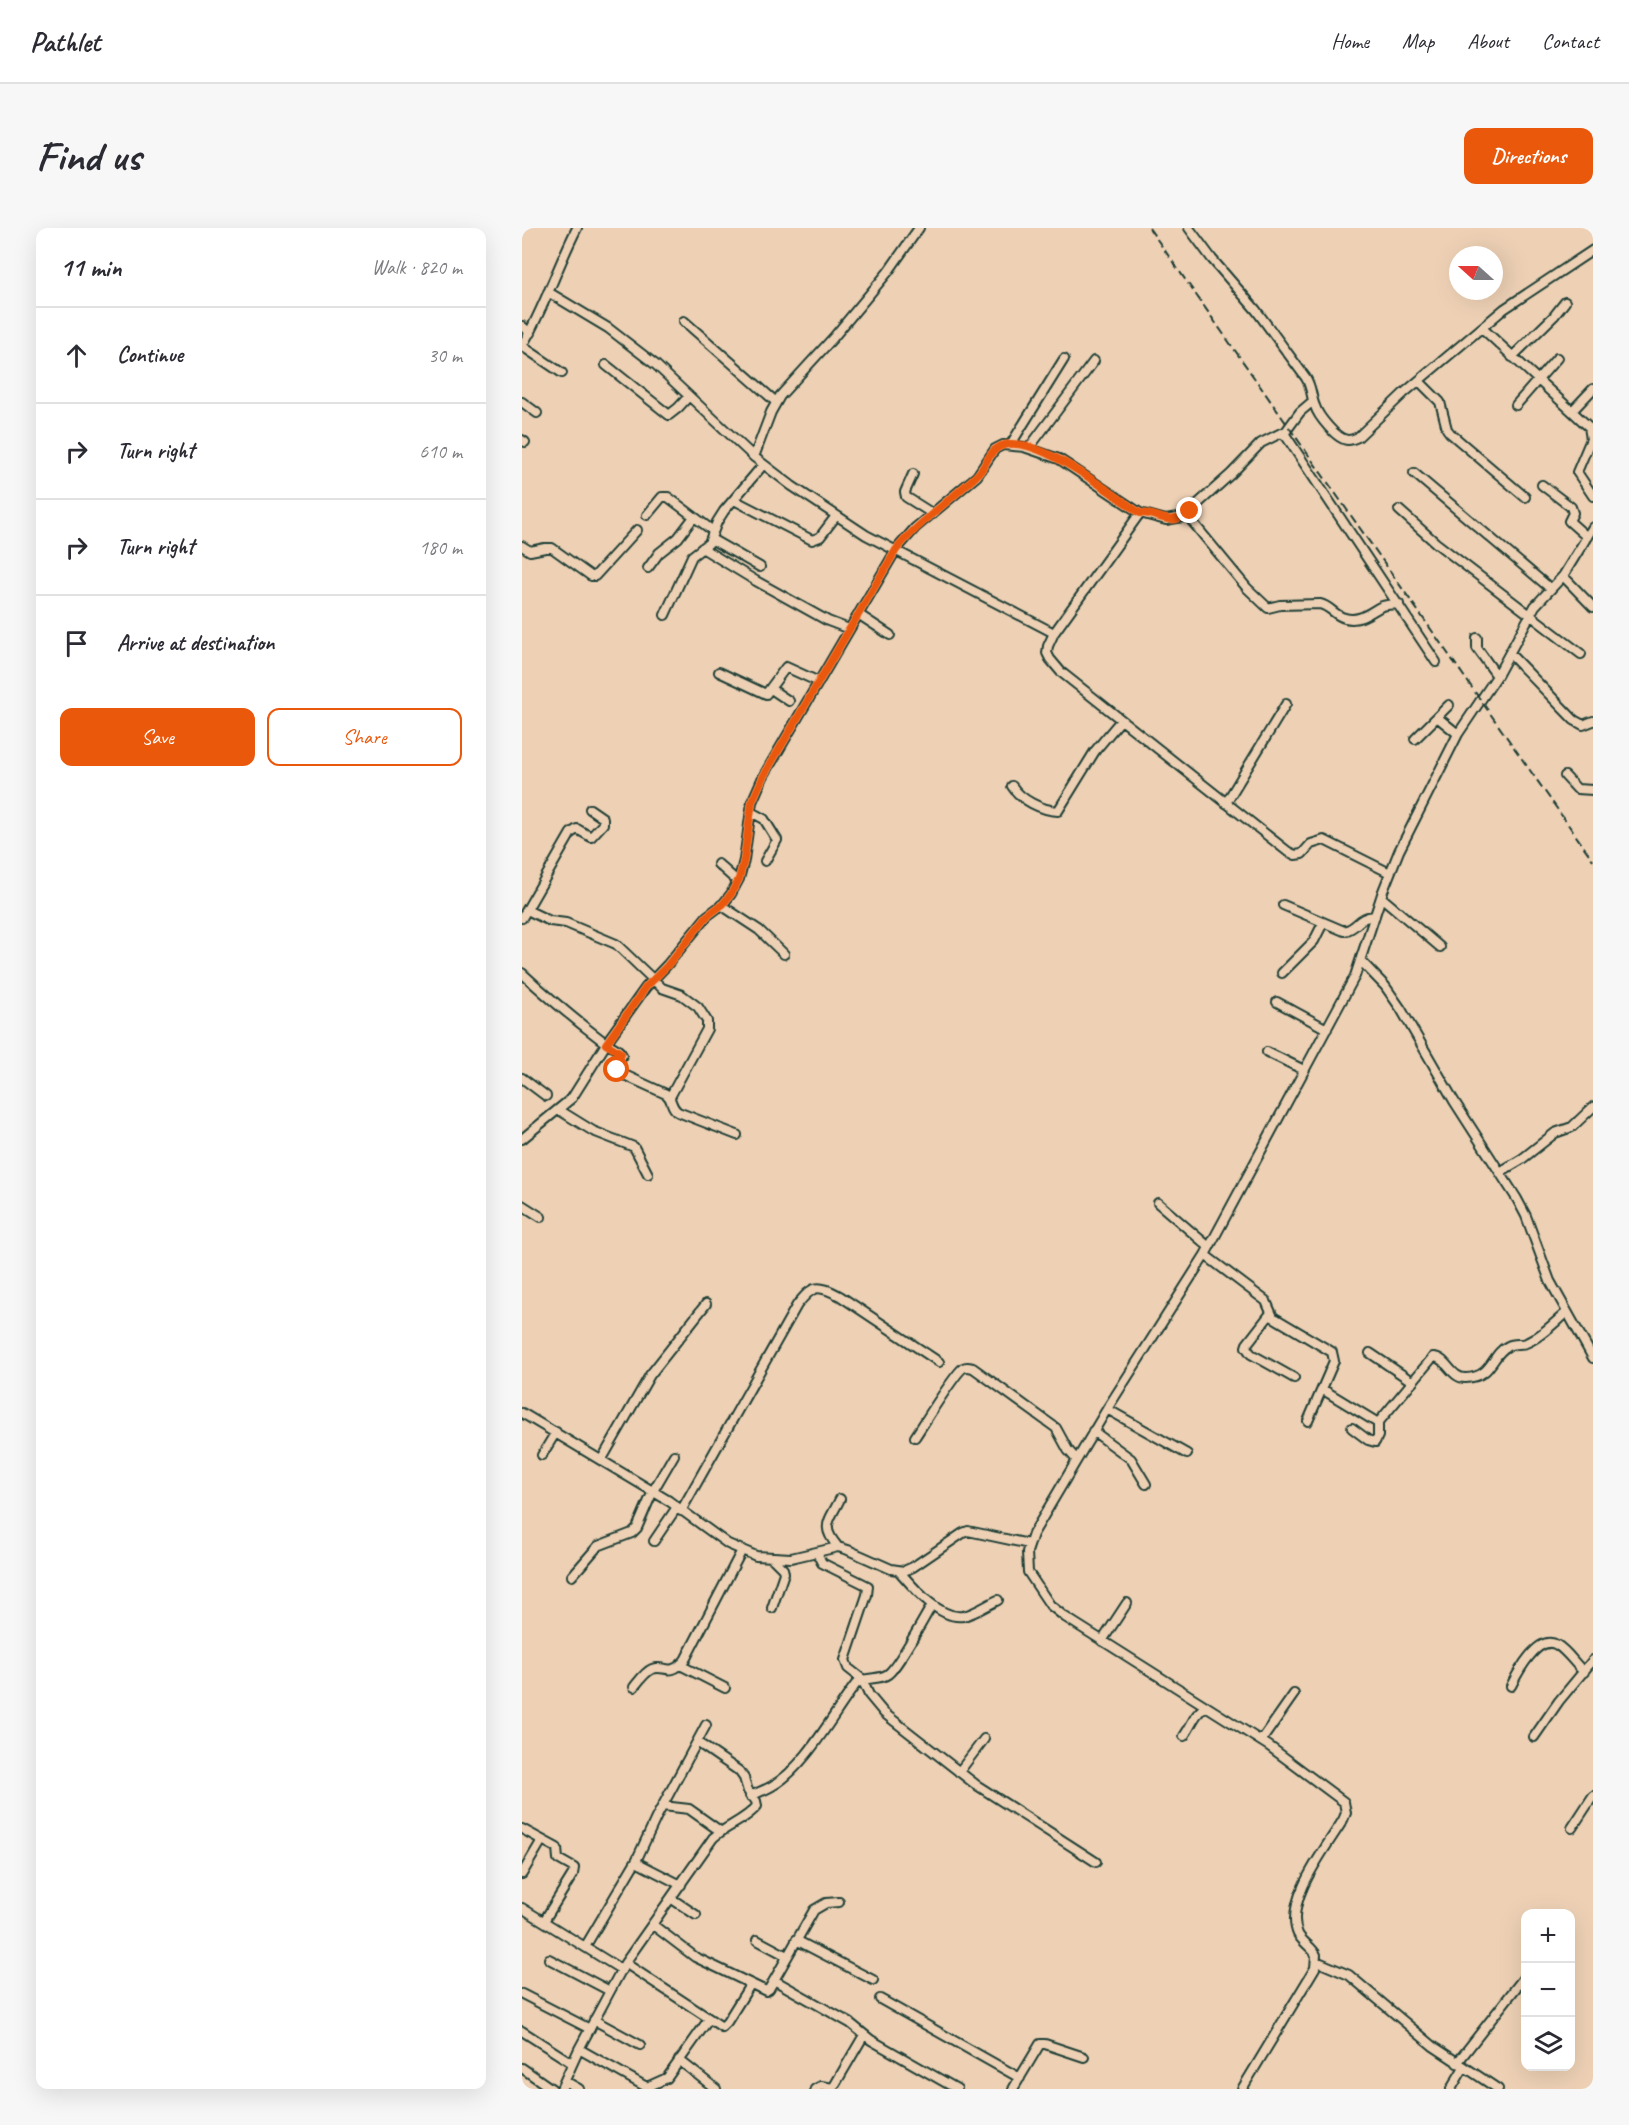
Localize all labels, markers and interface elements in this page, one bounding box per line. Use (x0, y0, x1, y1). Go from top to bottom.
text: Pathlet (30, 24, 100, 59)
text: Home (1331, 28, 1369, 54)
text: Map (1402, 28, 1434, 54)
text: About (1467, 28, 1509, 54)
text: Contact (1542, 28, 1599, 54)
button: Directions (1464, 128, 1593, 184)
text: Find us (36, 130, 141, 183)
north arrow (1449, 246, 1503, 300)
text: 11 min (60, 251, 122, 284)
text: Walk · 820 m (372, 255, 462, 280)
icon: ahead (60, 339, 93, 372)
text: Continue (117, 341, 183, 369)
text: 30 m (428, 343, 462, 368)
icon: right (60, 435, 93, 468)
text: Turn right (117, 437, 194, 465)
text: 610 m (419, 439, 462, 464)
route end (1176, 497, 1202, 523)
icon: right (60, 531, 93, 564)
text: Turn right (117, 533, 194, 561)
text: 180 m (419, 535, 462, 560)
icon: arrive (60, 627, 93, 660)
text: Arrive at destination (117, 629, 274, 657)
button: Save (60, 708, 255, 766)
button: Share (267, 708, 462, 766)
route start (603, 1056, 629, 1082)
map controls (1521, 1909, 1575, 2071)
button: + (1521, 1909, 1575, 1963)
button: − (1521, 1963, 1575, 2017)
button: layers (1521, 2017, 1575, 2071)

